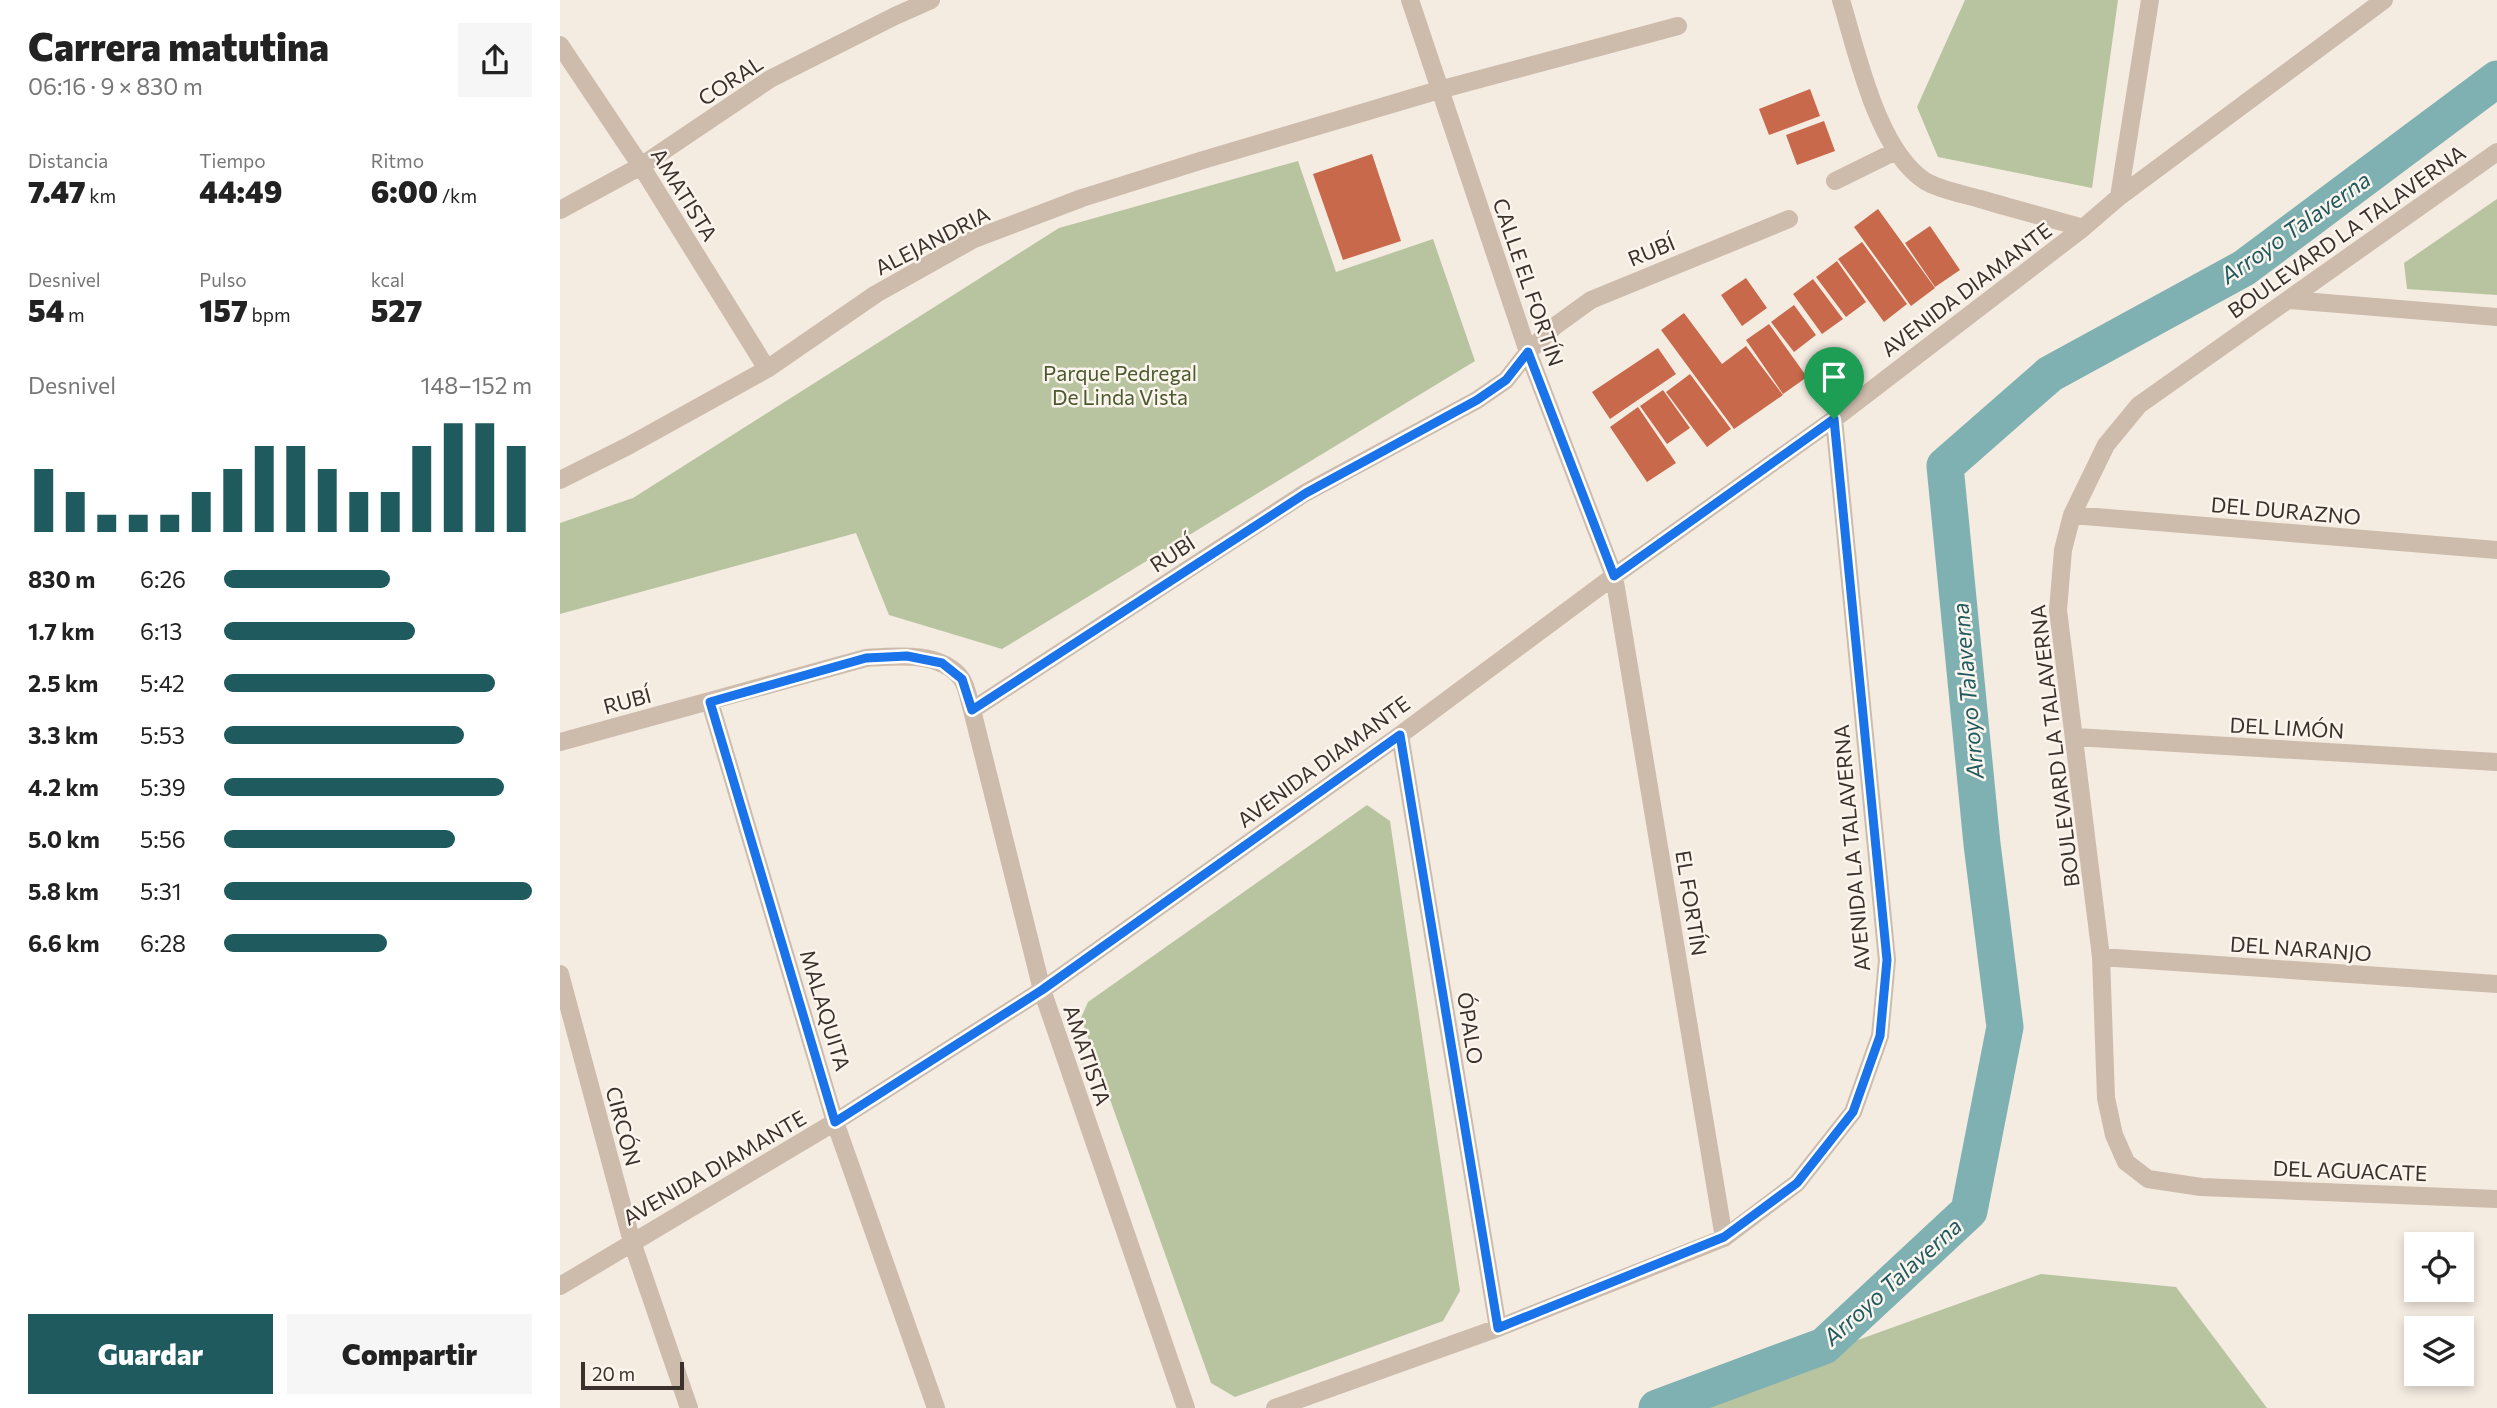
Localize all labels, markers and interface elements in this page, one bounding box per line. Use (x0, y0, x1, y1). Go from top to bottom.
text: Carrera matutina (28, 22, 329, 69)
button: share (458, 23, 532, 97)
street label: CORAL (693, 50, 767, 110)
text: 06:16 · 9 × 830 m (28, 72, 203, 100)
street label: BOULEVARD LA TALAVERNA (2222, 139, 2470, 323)
street label: AMATISTA (647, 143, 723, 245)
text: Distancia (28, 149, 108, 172)
text: Tiempo (199, 149, 266, 172)
text: Ritmo (371, 149, 424, 172)
water label: Arroyo Talaverna (2214, 165, 2375, 290)
text: 7.47 (28, 172, 86, 209)
text: 44:49 (199, 172, 282, 209)
text: 6:00 (371, 172, 438, 209)
text: km (86, 184, 116, 207)
text: /km (438, 184, 477, 207)
street label: CALLE EL FORTÍN (1489, 195, 1569, 369)
street label: ALEJANDRIA (870, 200, 994, 280)
street label: AVENIDA DIAMANTE (1876, 217, 2056, 361)
street label: RUBÍ (1624, 229, 1679, 271)
text: Desnivel (28, 268, 101, 291)
text: Pulso (199, 268, 247, 291)
text: kcal (371, 268, 405, 291)
text: 54 (28, 291, 64, 328)
text: 157 (199, 291, 248, 328)
text: 527 (371, 291, 422, 328)
text: m (64, 303, 85, 326)
text: bpm (248, 303, 291, 326)
pin (1804, 347, 1864, 419)
icon: arrive (1815, 358, 1853, 396)
park label: Parque Pedregal De Linda Vista (1043, 360, 1197, 409)
text: Desnivel (28, 371, 116, 399)
text: 148–152 m (421, 371, 532, 399)
street label: DEL DURAZNO (2210, 491, 2362, 529)
street label: RUBÍ (1145, 529, 1200, 577)
text: 830 m (28, 565, 95, 593)
text: 6:26 (140, 565, 186, 593)
water label: Arroyo Talaverna (1945, 602, 1989, 781)
street label: BOULEVARD LA TALAVERNA (2024, 603, 2084, 889)
text: 1.7 km (28, 617, 95, 645)
text: 6:13 (140, 617, 182, 645)
text: 2.5 km (28, 669, 98, 697)
text: 5:42 (140, 669, 185, 697)
street label: RUBÍ (600, 681, 655, 718)
street label: AVENIDA DIAMANTE (1232, 690, 1414, 832)
street label: DEL LIMÓN (2229, 712, 2345, 742)
text: 3.3 km (28, 721, 98, 749)
text: 5:53 (140, 721, 185, 749)
street label: AVENIDA LA TALAVERNA (1828, 723, 1874, 973)
text: 4.2 km (28, 773, 99, 801)
text: 5:39 (140, 773, 186, 801)
text: 5.0 km (28, 825, 100, 853)
text: 5:56 (140, 825, 186, 853)
street label: EL FORTÍN (1671, 848, 1713, 958)
text: 5.8 km (28, 877, 99, 905)
text: 5:31 (140, 877, 182, 905)
text: 6.6 km (28, 929, 100, 957)
text: 6:28 (140, 929, 186, 957)
street label: DEL NARANJO (2229, 931, 2373, 965)
street label: MALAQUITA (796, 947, 856, 1073)
street label: ÓPALO (1453, 990, 1489, 1066)
street label: AMATISTA (1059, 1001, 1117, 1109)
street label: CIRCÓN (601, 1083, 647, 1169)
street label: AVENIDA DIAMANTE (618, 1104, 810, 1230)
street label: DEL AGUACATE (2272, 1155, 2428, 1185)
water label: Arroyo Talaverna (1816, 1211, 1967, 1351)
map controls (2404, 1232, 2474, 1386)
button: locate (2404, 1232, 2474, 1302)
button: Guardar (28, 1314, 273, 1394)
button: Compartir (287, 1314, 532, 1394)
button: layers (2404, 1316, 2474, 1386)
scale bar (581, 1359, 684, 1391)
text: 20 m (592, 1362, 635, 1385)

